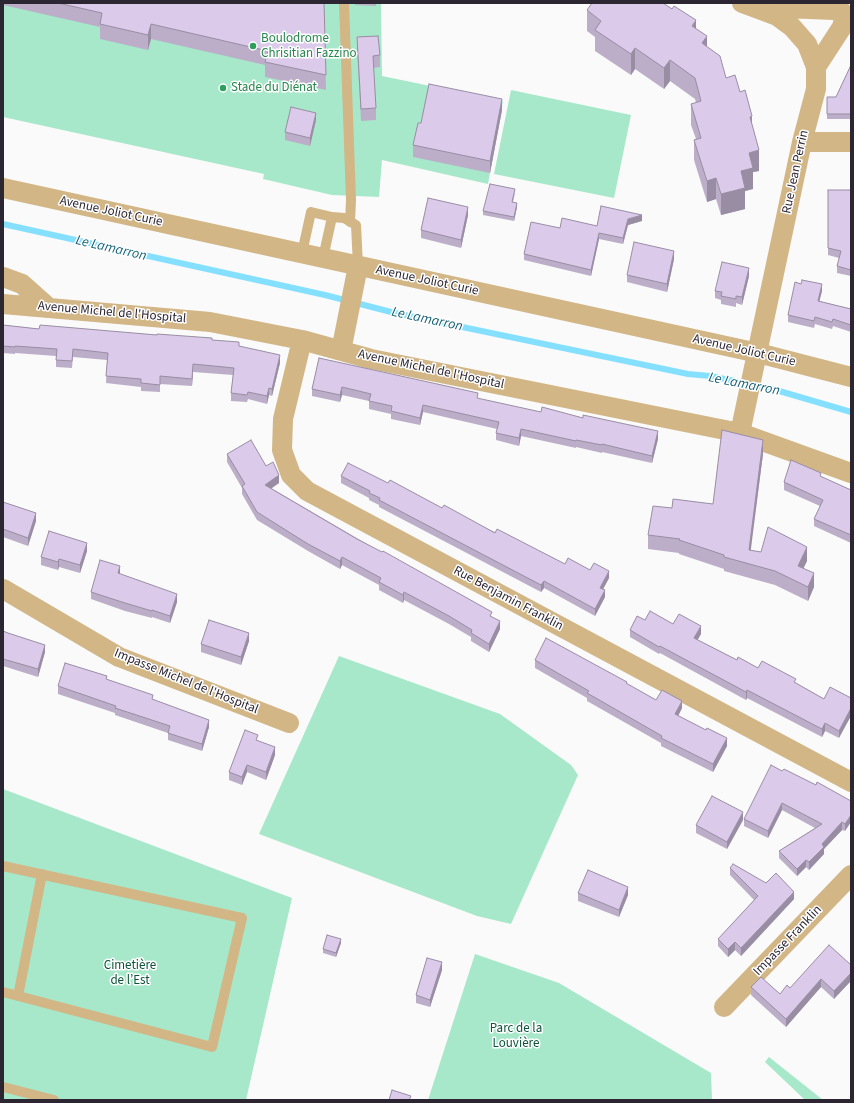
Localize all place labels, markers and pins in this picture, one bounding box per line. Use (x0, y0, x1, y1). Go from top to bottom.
place label: Boulodrome Chrisitian Fazzino (261, 31, 357, 62)
marker: Boulodrome Chrisitian Fazzino (248, 41, 258, 51)
place label: Stade du Diénat (231, 80, 317, 96)
marker: Stade du Diénat (218, 83, 228, 93)

